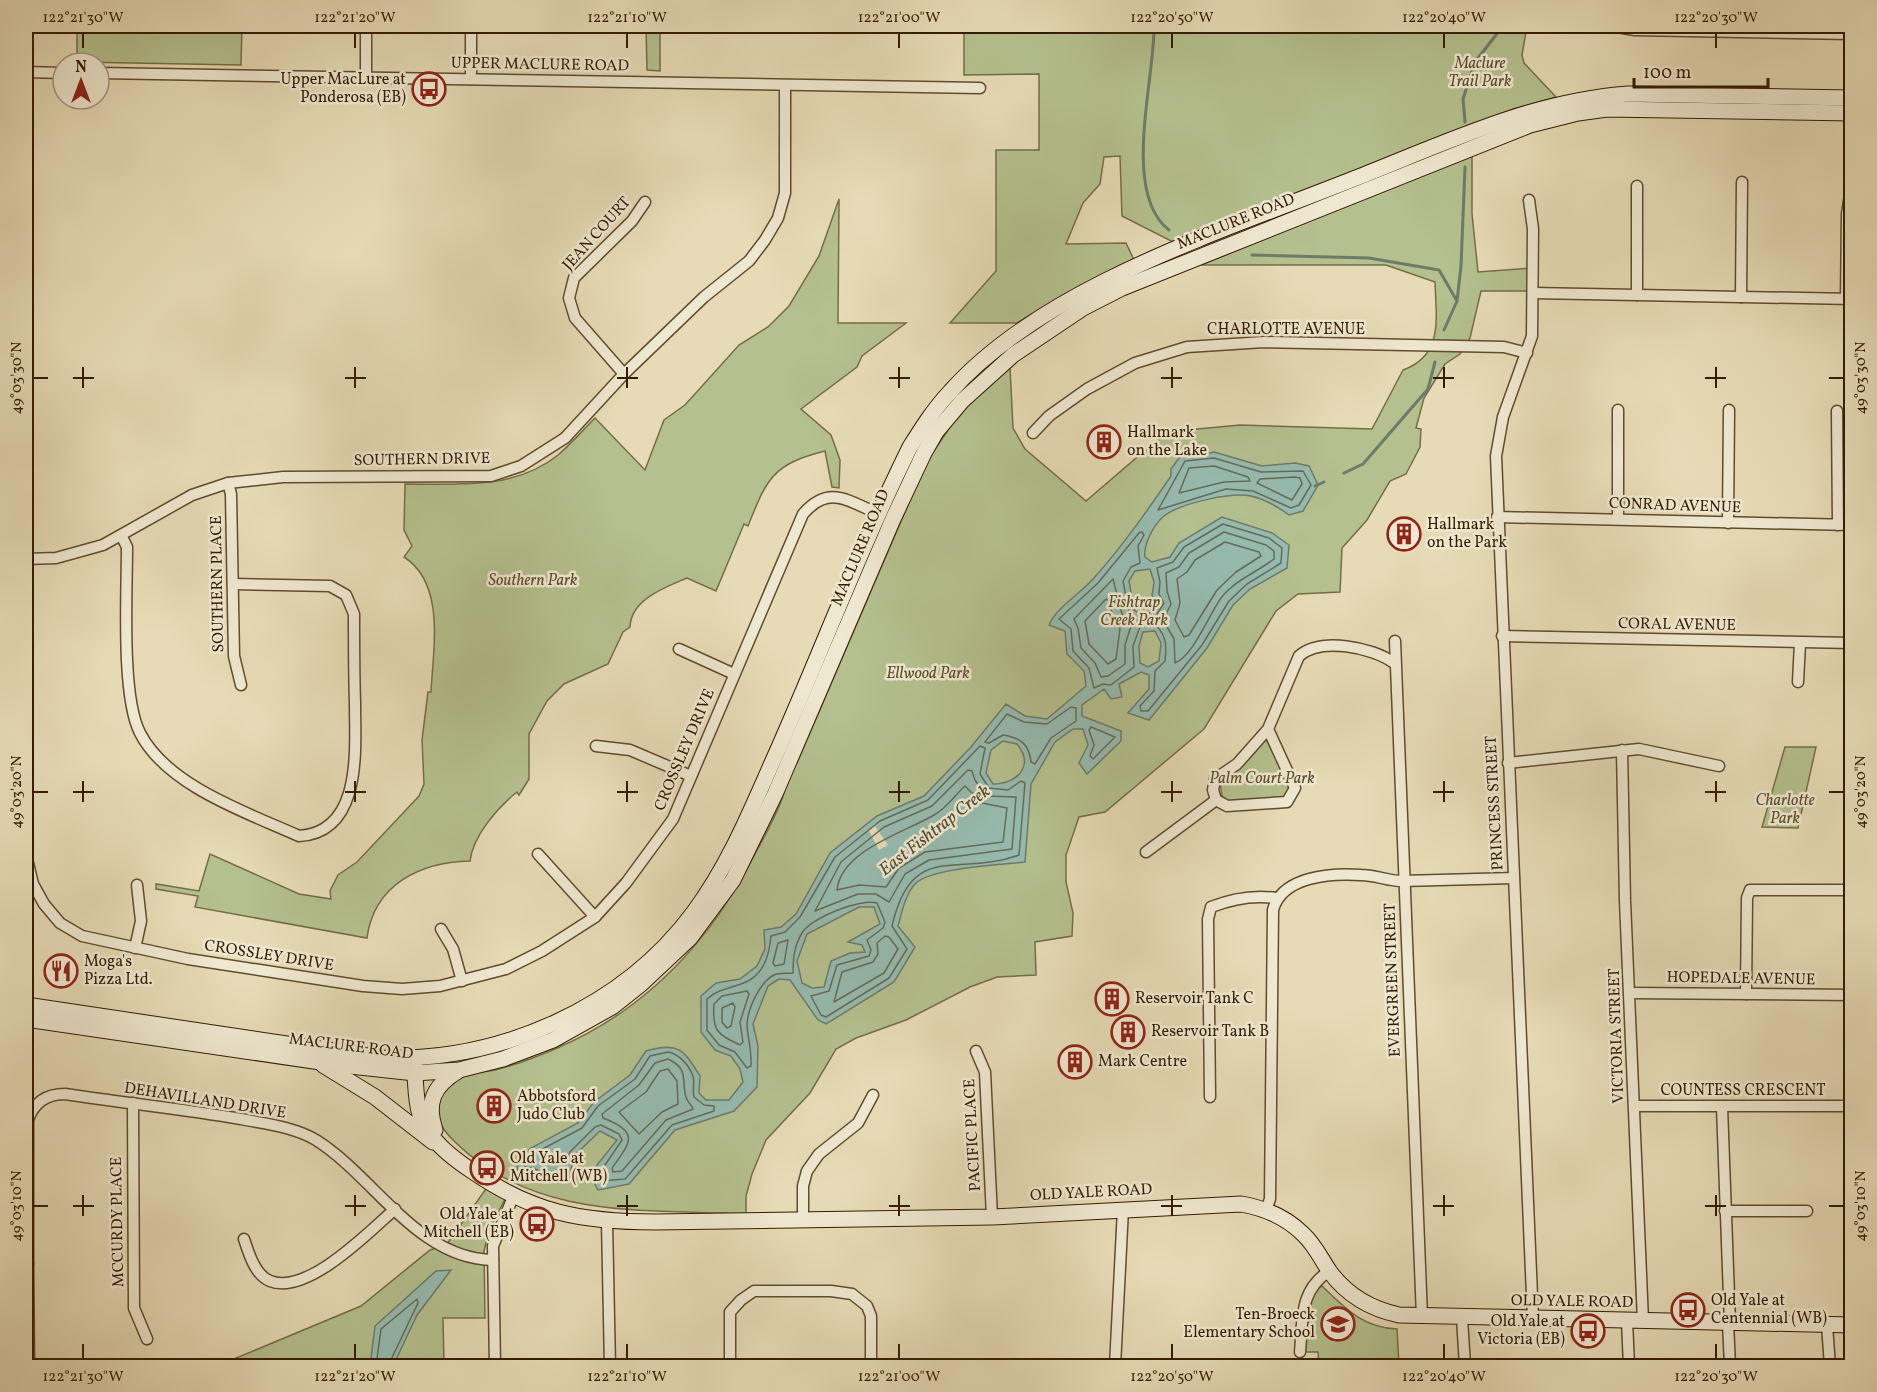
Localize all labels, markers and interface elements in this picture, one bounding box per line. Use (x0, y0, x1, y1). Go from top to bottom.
text: 122°21'30"W (43, 8, 124, 29)
text: 122°21'20"W (314, 8, 396, 29)
text: 122°21'10"W (587, 8, 667, 29)
text: 122°21'00"W (858, 8, 940, 29)
text: 122°20'50"W (1130, 8, 1214, 29)
text: 122°20'40"W (1402, 8, 1486, 29)
text: 122°20'30"W (1674, 8, 1758, 29)
north arrow (51, 51, 111, 111)
scale bar (1634, 51, 1768, 89)
street label: UPPER MACLURE ROAD (451, 52, 630, 78)
park label: Maclure Trail Park (1449, 53, 1512, 93)
text: N (75, 57, 87, 79)
text: 100 m (1643, 61, 1692, 86)
place label: Upper MacLure at Ponderosa (EB) (281, 69, 406, 109)
bus stop icon: Upper MacLure at Ponderosa (EB) (411, 71, 447, 107)
street label: MACLURE ROAD (1174, 188, 1298, 256)
street label: JEAN COURT (558, 192, 636, 276)
street label: CHARLOTTE AVENUE (1207, 319, 1365, 341)
text: 49°03'30"N (7, 342, 28, 414)
text: 49°03'30"N (1851, 342, 1872, 414)
place label: Hallmark on the Lake (1127, 422, 1207, 462)
building icon: Hallmark on the Lake (1086, 424, 1122, 460)
street label: SOUTHERN DRIVE (353, 448, 491, 472)
street label: MACLURE ROAD (826, 486, 896, 610)
street label: CONRAD AVENUE (1608, 493, 1742, 519)
place label: Hallmark on the Park (1427, 514, 1507, 554)
street label: SOUTHERN PLACE (206, 515, 230, 653)
building icon: Hallmark on the Park (1386, 516, 1422, 552)
park label: Southern Park (489, 570, 578, 592)
park label: Fishtrap Creek Park (1100, 592, 1168, 632)
street label: CORAL AVENUE (1618, 613, 1736, 637)
park label: Ellwood Park (886, 663, 970, 685)
street label: CROSSLEY DRIVE (649, 686, 721, 814)
street label: PRINCESS STREET (1480, 735, 1510, 871)
text: 49°03'20"N (7, 755, 28, 829)
text: 49°03'20"N (1851, 755, 1872, 829)
park label: Palm Court Park (1209, 768, 1315, 790)
water label: East Fishtrap Creek (874, 779, 996, 883)
park label: Charlotte Park (1755, 790, 1815, 830)
street label: EVERGREEN STREET (1379, 903, 1407, 1057)
street label: CROSSLEY DRIVE (203, 935, 335, 977)
place label: Moga's Pizza Ltd. (84, 951, 153, 991)
restaurant icon: Moga's Pizza Ltd. (43, 953, 79, 989)
street label: HOPEDALE AVENUE (1666, 967, 1816, 991)
street label: VICTORIA STREET (1604, 968, 1630, 1104)
building icon: Reservoir Tank C (1094, 981, 1130, 1017)
place label: Reservoir Tank C (1135, 988, 1254, 1010)
building icon: Reservoir Tank B (1110, 1014, 1146, 1050)
place label: Reservoir Tank B (1151, 1021, 1269, 1043)
street label: MACLURE ROAD (288, 1028, 415, 1066)
building icon: Mark Centre (1057, 1044, 1093, 1080)
place label: Mark Centre (1098, 1051, 1187, 1073)
street label: DEHAVILLAND DRIVE (122, 1077, 288, 1125)
street label: PACIFIC PLACE (959, 1078, 987, 1192)
street label: COUNTESS CRESCENT (1660, 1080, 1826, 1102)
place label: Abbotsford Judo Club (517, 1086, 596, 1126)
building icon: Abbotsford Judo Club (476, 1088, 512, 1124)
place label: Old Yale at Mitchell (WB) (510, 1148, 607, 1188)
bus stop icon: Old Yale at Mitchell (WB) (469, 1150, 505, 1186)
street label: MCCURDY PLACE (106, 1157, 130, 1287)
text: 49°03'10"N (7, 1170, 28, 1242)
text: 49°03'10"N (1851, 1170, 1872, 1242)
street label: OLD YALE ROAD (1029, 1179, 1153, 1207)
place label: Old Yale at Mitchell (EB) (423, 1204, 514, 1244)
bus stop icon: Old Yale at Mitchell (EB) (519, 1206, 555, 1242)
street label: OLD YALE ROAD (1511, 1290, 1634, 1314)
place label: Old Yale at Centennial (WB) (1711, 1290, 1827, 1330)
bus stop icon: Old Yale at Centennial (WB) (1670, 1292, 1706, 1328)
place label: Ten-Broeck Elementary School (1183, 1304, 1315, 1344)
school or university icon: Ten-Broeck Elementary School (1320, 1306, 1356, 1342)
place label: Old Yale at Victoria (EB) (1477, 1311, 1565, 1351)
bus stop icon: Old Yale at Victoria (EB) (1570, 1313, 1606, 1349)
text: 122°21'30"W (43, 1367, 124, 1388)
text: 122°21'20"W (314, 1367, 396, 1388)
text: 122°21'10"W (587, 1367, 667, 1388)
text: 122°21'00"W (858, 1367, 940, 1388)
text: 122°20'50"W (1130, 1367, 1214, 1388)
text: 122°20'40"W (1402, 1367, 1486, 1388)
text: 122°20'30"W (1674, 1367, 1758, 1388)

